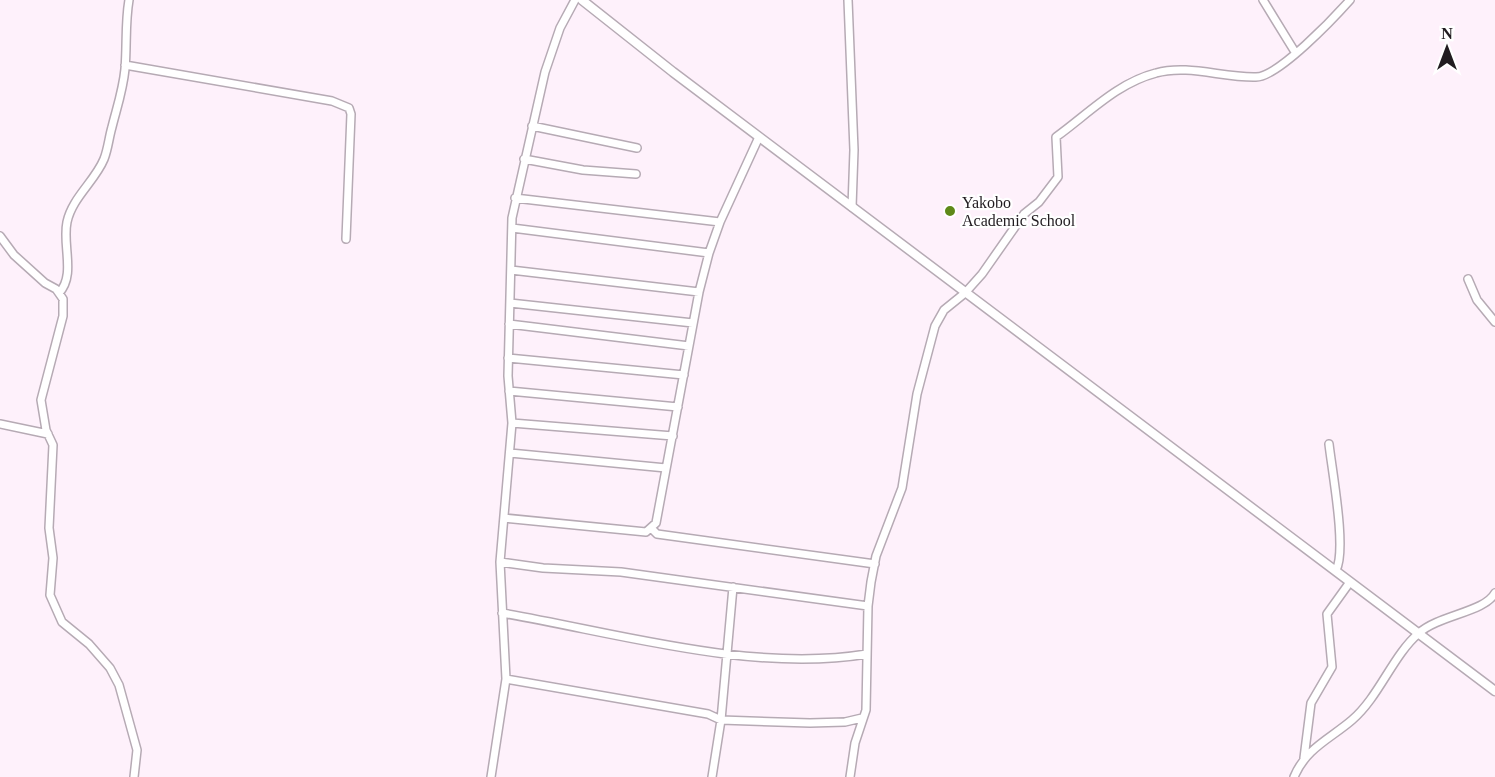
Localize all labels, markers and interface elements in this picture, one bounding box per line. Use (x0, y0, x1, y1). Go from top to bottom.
north arrow (1417, 18, 1477, 78)
text: N (1441, 25, 1453, 42)
place label: Yakobo Academic School (962, 194, 1076, 229)
marker: Yakobo Academic School (943, 204, 957, 218)

